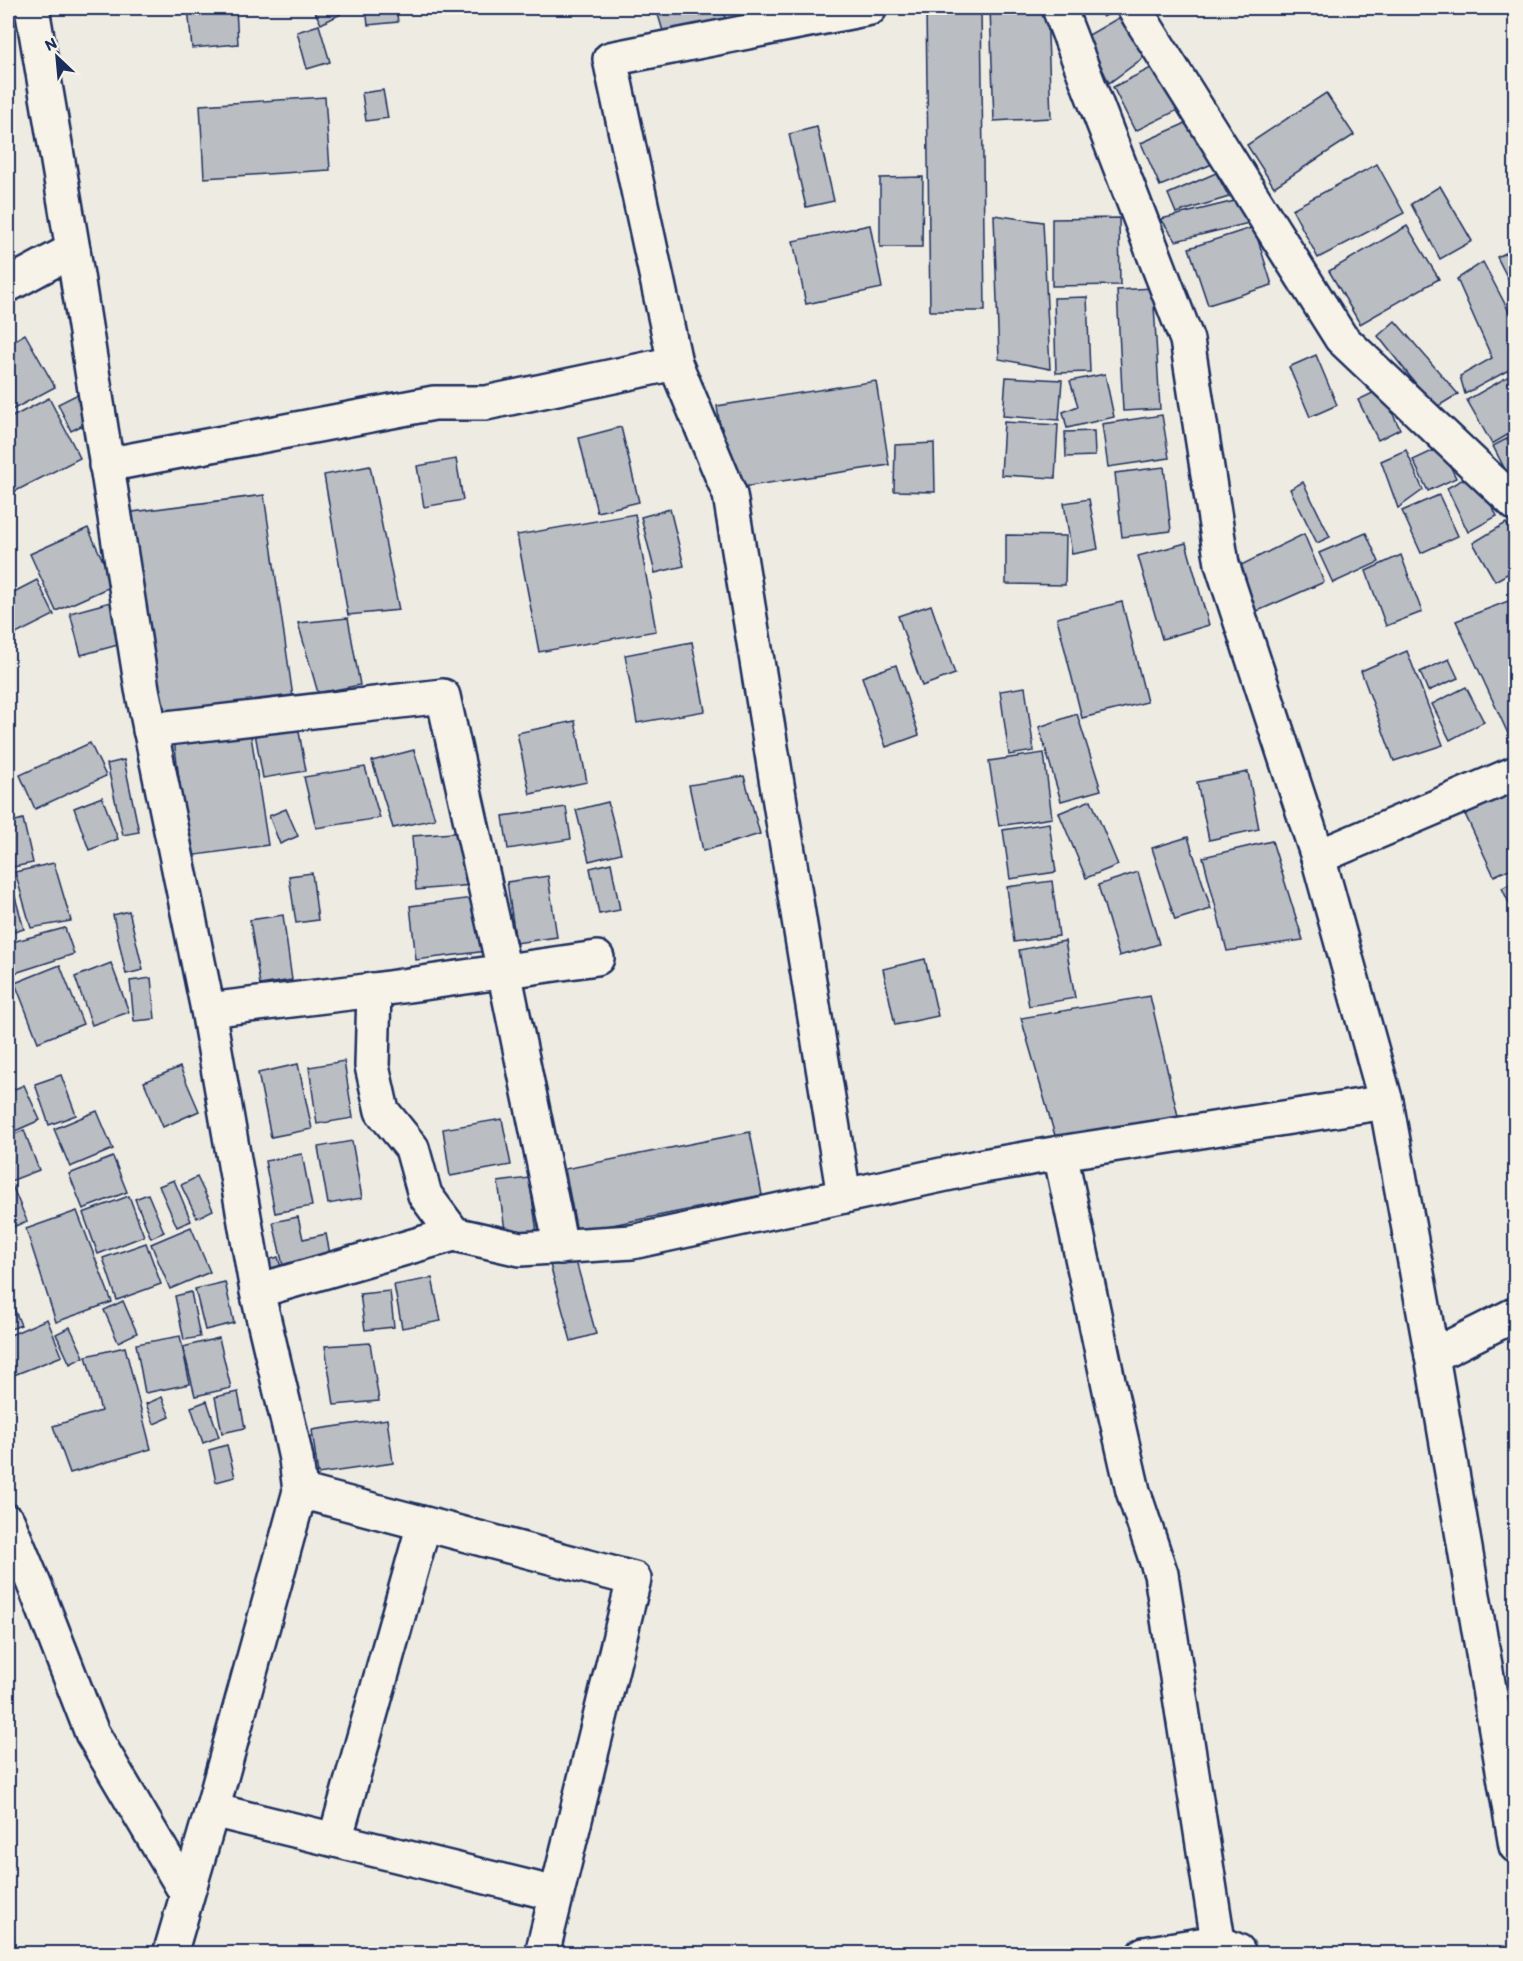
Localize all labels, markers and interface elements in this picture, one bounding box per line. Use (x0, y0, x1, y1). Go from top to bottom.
north arrow (27, 27, 87, 87)
text: N (42, 33, 60, 55)

